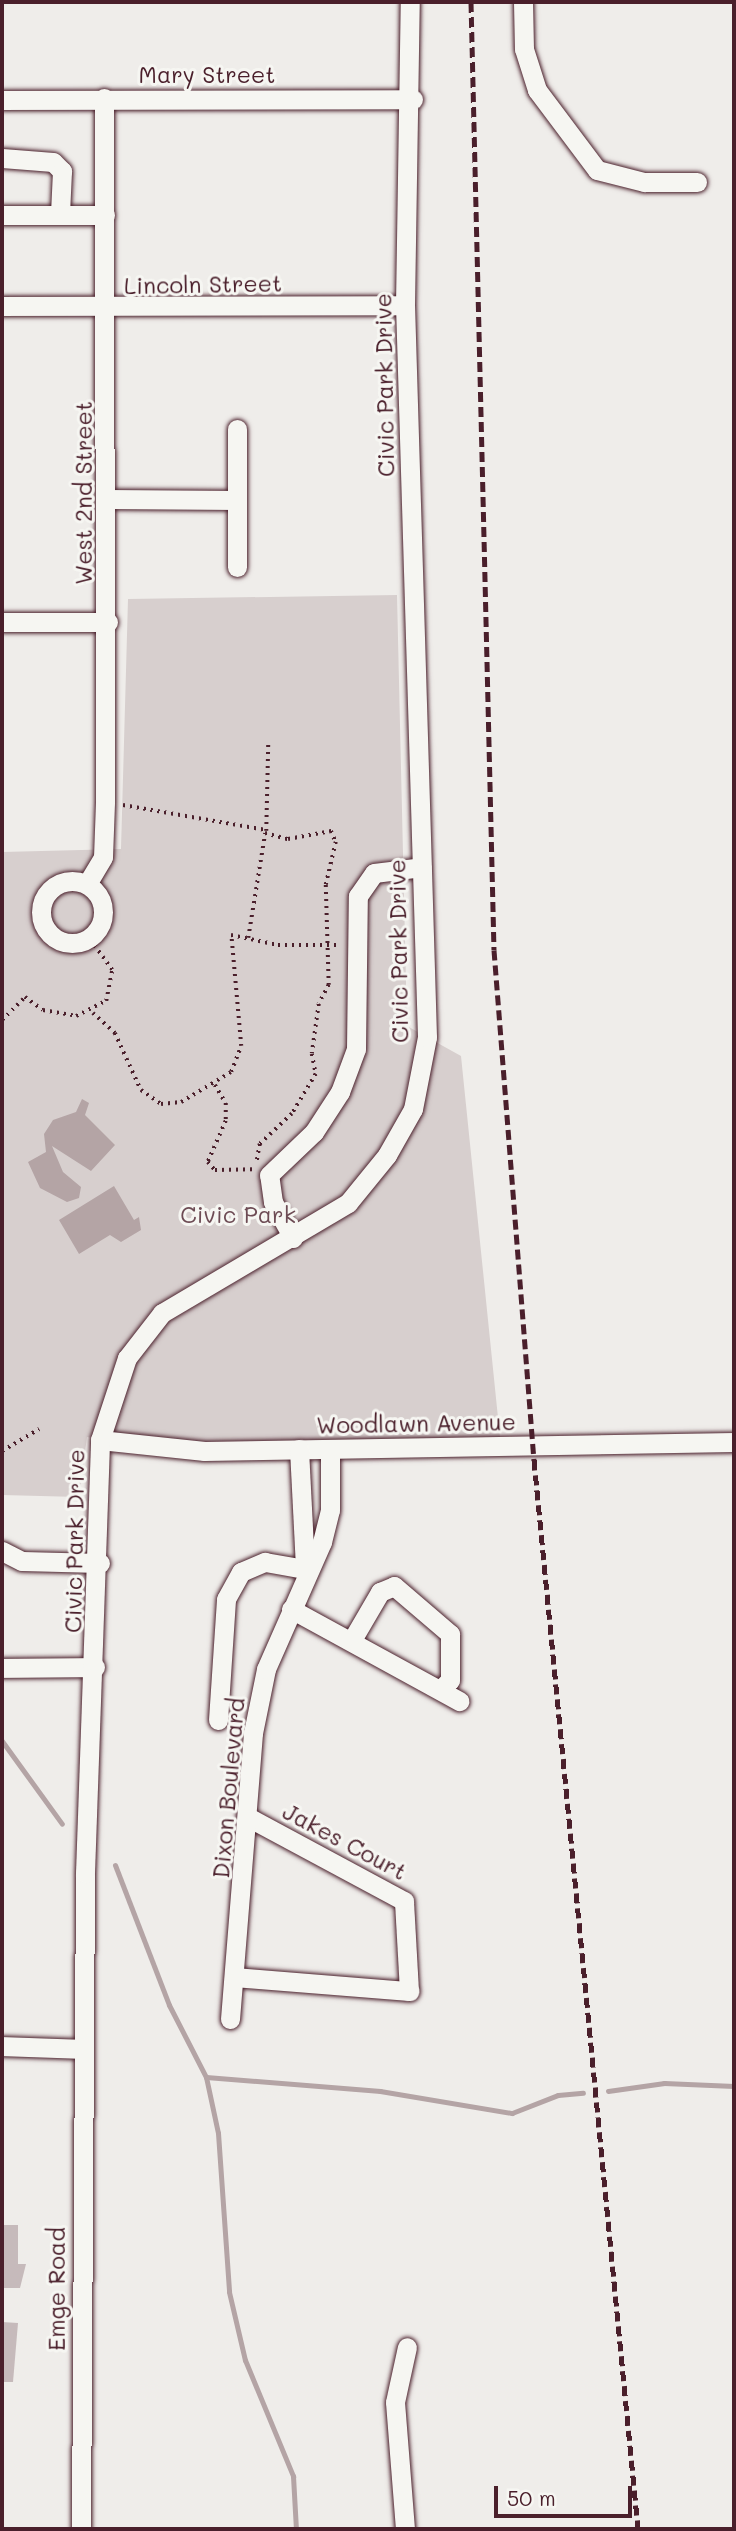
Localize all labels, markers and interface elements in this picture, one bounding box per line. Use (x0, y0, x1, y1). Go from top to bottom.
street label: Mary Street (139, 60, 275, 88)
street label: Lincoln Street (124, 269, 282, 299)
street label: Civic Park Drive (369, 293, 399, 477)
street label: West 2nd Street (69, 401, 97, 585)
street label: Civic Park Drive (383, 859, 413, 1043)
park label: Civic Park (180, 1200, 296, 1228)
street label: Woodlawn Avenue (316, 1407, 516, 1439)
street label: Civic Park Drive (59, 1449, 89, 1633)
street label: Dixon Boulevard (206, 1696, 250, 1880)
street label: Jakes Court (278, 1797, 412, 1885)
street label: Emge Road (42, 2227, 70, 2351)
scale bar (498, 2472, 636, 2516)
text: 50 m (507, 2484, 556, 2511)

